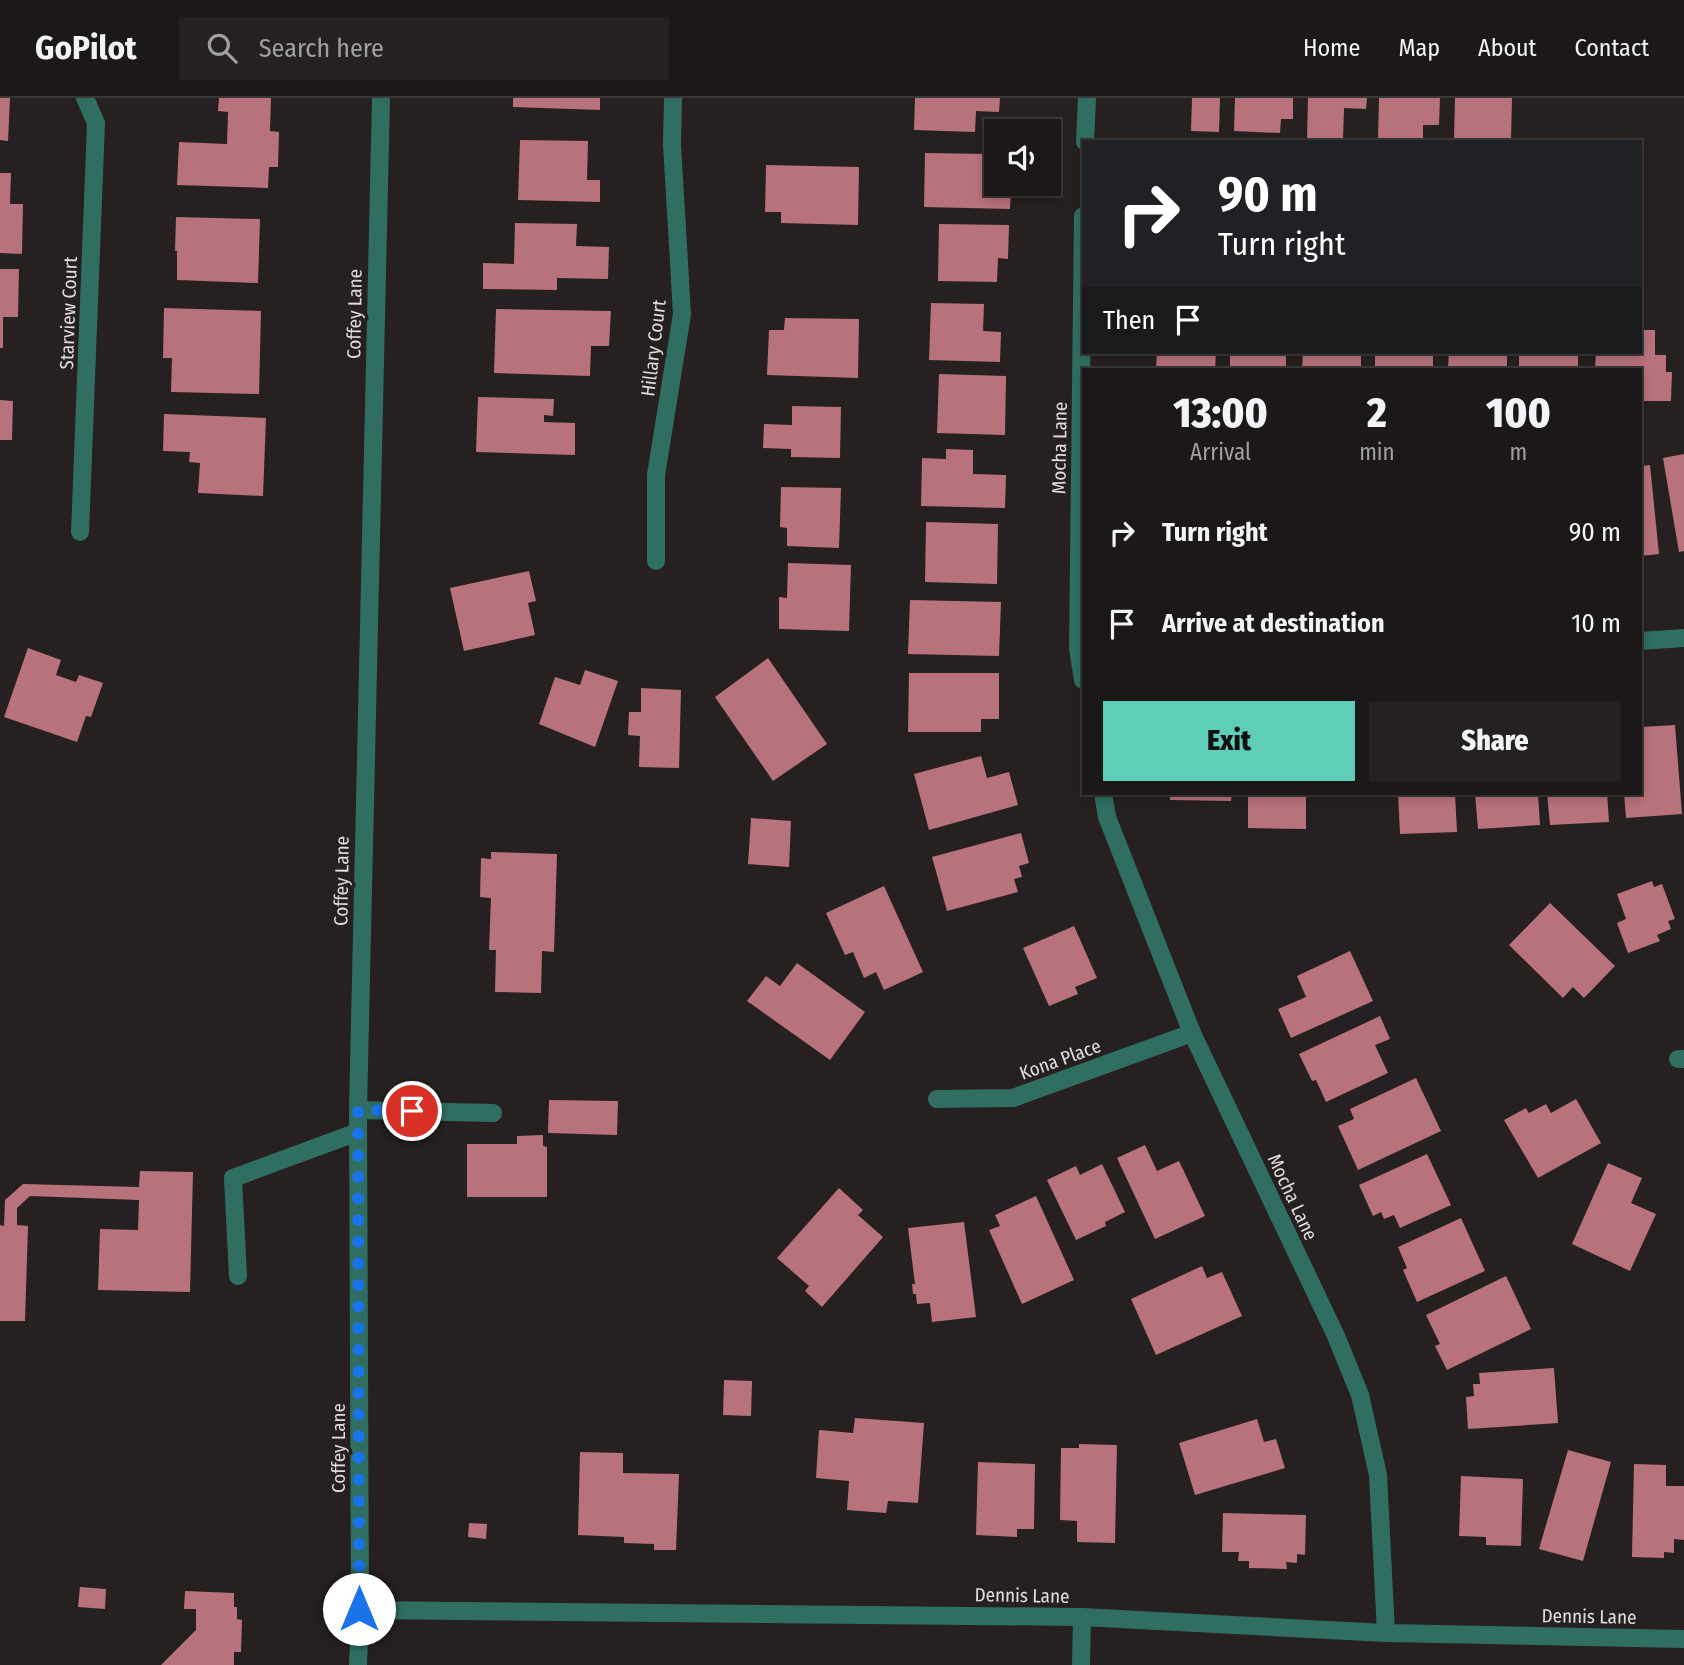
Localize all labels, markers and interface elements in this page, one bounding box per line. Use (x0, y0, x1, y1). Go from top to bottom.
search box (179, 17, 669, 80)
text: GoPilot (35, 28, 137, 68)
icon: search (203, 29, 241, 67)
text: Search here (259, 33, 384, 64)
text: Home (1303, 34, 1360, 62)
text: Map (1398, 34, 1440, 62)
text: About (1478, 34, 1536, 62)
text: Contact (1574, 34, 1649, 62)
map controls (984, 119, 1061, 196)
button: sound (984, 119, 1061, 196)
text: 90 m (1218, 165, 1318, 224)
icon: right (1103, 168, 1194, 259)
text: Turn right (1218, 225, 1345, 263)
street label: Starview Court (55, 255, 82, 370)
street label: Coffey Lane (342, 269, 367, 359)
street label: Hillary Court (636, 298, 671, 398)
icon: arrive (1169, 301, 1207, 339)
text: Then (1103, 305, 1155, 336)
text: 13:00 (1173, 388, 1268, 438)
text: 2 (1367, 388, 1387, 438)
text: 100 (1486, 388, 1551, 438)
street label: Mocha Lane (1047, 402, 1072, 494)
text: Arrival (1190, 438, 1251, 466)
text: min (1359, 438, 1395, 466)
text: m (1510, 438, 1527, 466)
icon: right (1103, 514, 1141, 552)
text: Turn right (1162, 517, 1268, 548)
text: 90 m (1569, 517, 1621, 548)
icon: arrive (1103, 605, 1141, 643)
text: Arrive at destination (1162, 608, 1385, 639)
text: 10 m (1571, 608, 1621, 639)
button: Exit (1103, 701, 1355, 781)
button: Share (1369, 701, 1621, 781)
street label: Coffey Lane (329, 836, 354, 926)
street label: Kona Place (1016, 1034, 1104, 1085)
pin (382, 1081, 442, 1141)
icon: arrive (393, 1092, 431, 1130)
street label: Mocha Lane (1263, 1150, 1322, 1244)
street label: Coffey Lane (327, 1403, 350, 1493)
position arrow (322, 1572, 396, 1646)
street label: Dennis Lane (974, 1583, 1070, 1608)
street label: Dennis Lane (1541, 1604, 1637, 1629)

